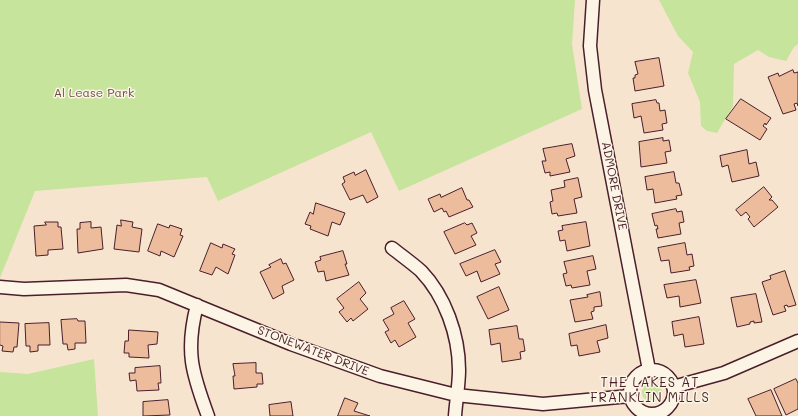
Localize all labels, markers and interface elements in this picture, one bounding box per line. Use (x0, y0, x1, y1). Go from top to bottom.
park label: Al Lease Park (54, 86, 134, 100)
street label: ADMORE DRIVE (598, 141, 630, 231)
street label: STONEWATER DRIVE (255, 323, 371, 379)
district label: THE LAKES AT FRANKLIN MILLS (590, 375, 710, 406)

